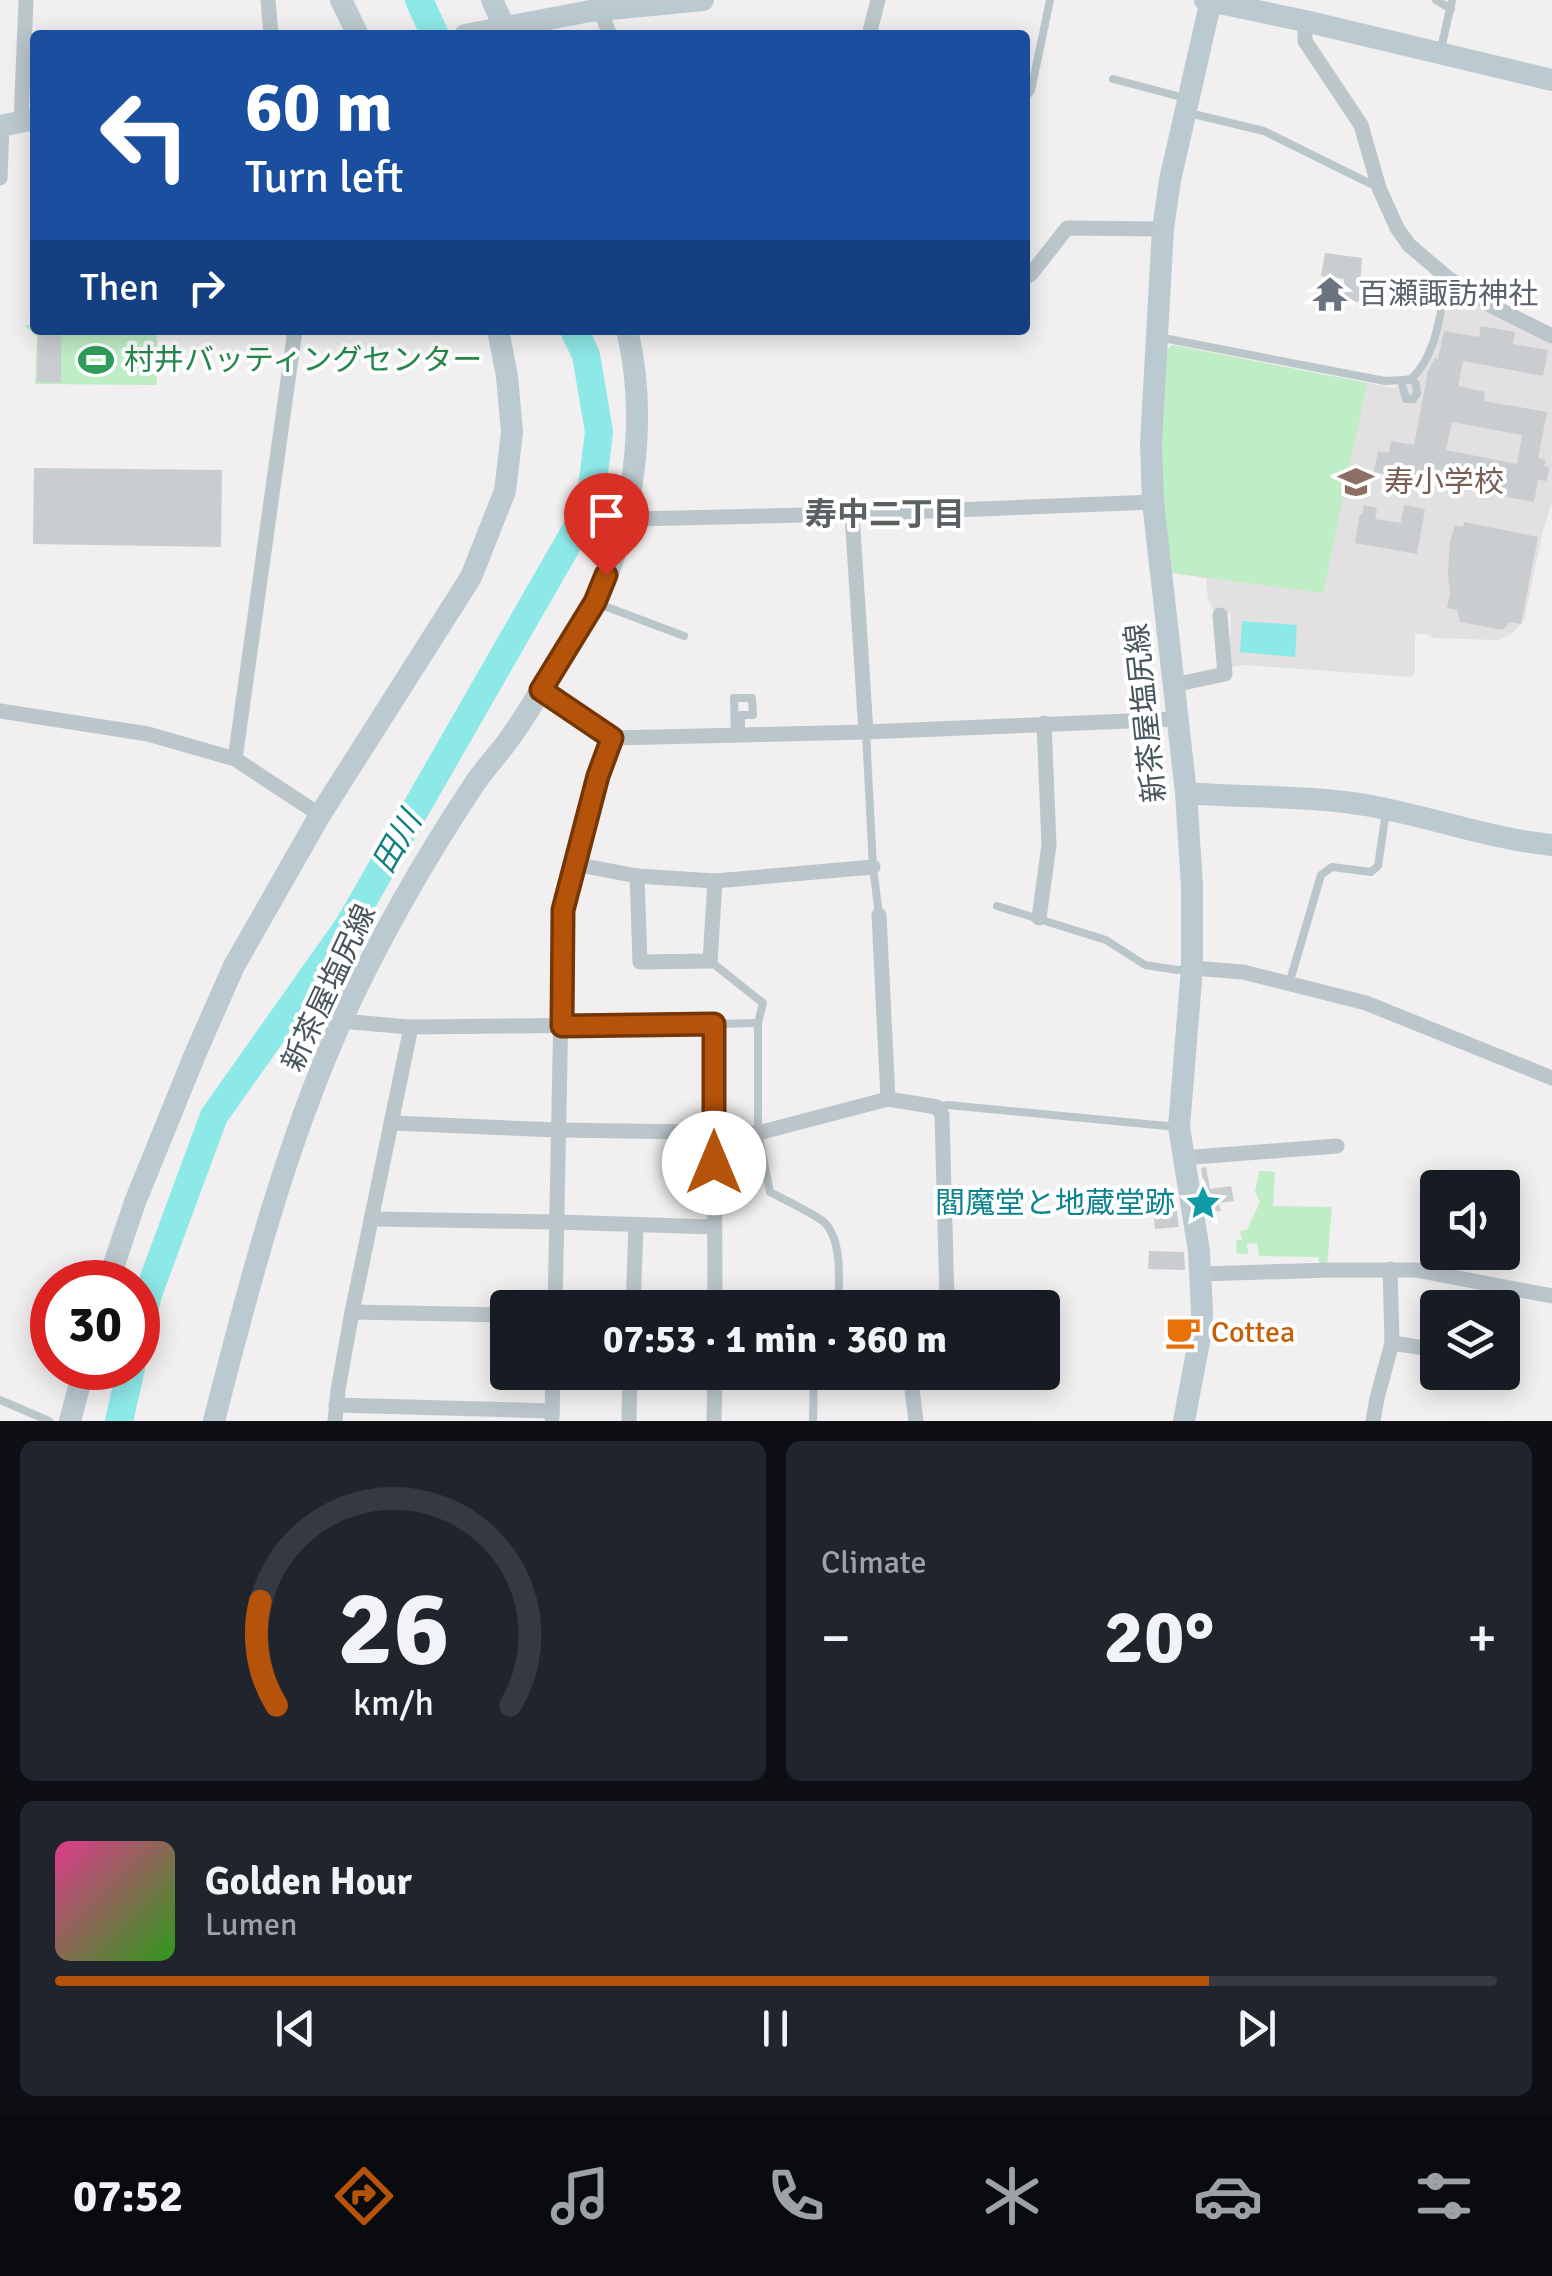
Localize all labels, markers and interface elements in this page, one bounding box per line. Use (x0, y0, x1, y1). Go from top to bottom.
text: 60 m (245, 64, 393, 150)
icon: left (80, 70, 210, 200)
text: Turn left (245, 150, 404, 205)
icon: right (179, 260, 234, 315)
text: Then (80, 264, 159, 311)
temple icon: 百瀬諏訪神社 (1311, 275, 1349, 313)
place label: 百瀬諏訪神社 (1358, 276, 1538, 313)
sports icon: 村井バッティングセンター (77, 341, 115, 379)
place label: 村井バッティングセンター (124, 342, 482, 379)
school or university icon: 寿小学校 (1337, 463, 1375, 501)
place label: 寿小学校 (1384, 464, 1504, 501)
pin (564, 473, 649, 576)
icon: arrive (579, 488, 634, 543)
district label: 寿中二丁目 (805, 495, 965, 534)
street label: 新茶屋塩尻線 (1118, 622, 1174, 804)
water label: 田川 (364, 802, 431, 879)
street label: 新茶屋塩尻線 (274, 899, 384, 1077)
position arrow (662, 1111, 766, 1215)
map controls (1420, 1170, 1520, 1390)
button: sound (1420, 1170, 1520, 1270)
place icon: 閻魔堂と地蔵堂跡 (1184, 1184, 1222, 1222)
place label: 閻魔堂と地蔵堂跡 (935, 1185, 1175, 1222)
speed limit sign: 30 (30, 1260, 160, 1390)
button: layers (1420, 1290, 1520, 1390)
cafe icon: Cottea (1164, 1313, 1202, 1351)
place label: Cottea (1211, 1314, 1295, 1351)
text: 07:53 · 1 min · 360 m (603, 1316, 947, 1363)
text: Climate (821, 1543, 927, 1582)
text: 26 (337, 1565, 449, 1693)
text: 20° (1104, 1591, 1215, 1684)
text: − (821, 1604, 851, 1672)
text: + (1467, 1604, 1497, 1672)
text: km/h (353, 1681, 433, 1725)
text: Golden Hour (205, 1858, 412, 1905)
text: Lumen (205, 1905, 297, 1944)
icon: previous (268, 2001, 323, 2056)
icon: pause (748, 2001, 803, 2056)
icon: next (1229, 2001, 1284, 2056)
icon: directions (329, 2161, 399, 2231)
icon: music (545, 2161, 615, 2231)
icon: phone (761, 2161, 831, 2231)
icon: climate (977, 2161, 1047, 2231)
icon: car (1193, 2161, 1263, 2231)
icon: filters (1409, 2161, 1479, 2231)
text: 07:52 (73, 2169, 183, 2224)

